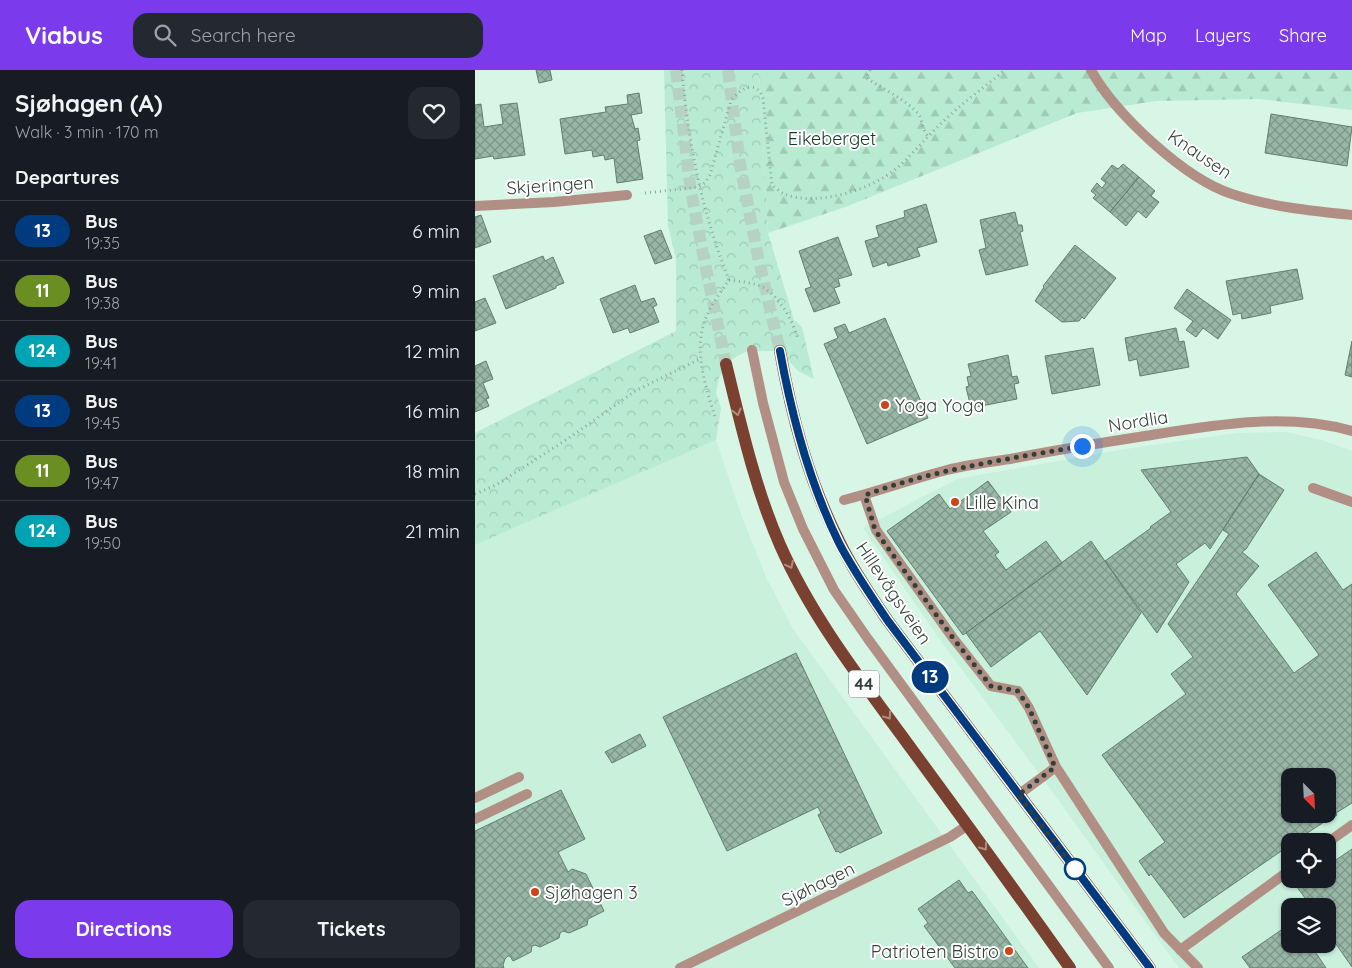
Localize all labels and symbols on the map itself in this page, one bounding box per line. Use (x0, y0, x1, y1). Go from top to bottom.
street label: Knausen (1164, 124, 1236, 184)
park label: Eikeberget (788, 127, 876, 150)
street label: Skjeringen (506, 170, 594, 200)
place label: Yoga Yoga (895, 394, 984, 417)
marker: Yoga Yoga (879, 399, 891, 411)
street label: Nordlia (1106, 405, 1170, 437)
one-way arrow (731, 407, 742, 416)
your location (1070, 434, 1095, 459)
place label: Lille Kina (965, 491, 1039, 514)
marker: Lille Kina (949, 496, 961, 508)
street label: Hillevågsveien (851, 537, 937, 649)
one-way arrow (784, 560, 794, 569)
line badge: 13 (907, 661, 953, 693)
road number: 44 (849, 670, 879, 698)
one-way arrow (882, 710, 891, 720)
north arrow (1281, 768, 1336, 822)
one-way arrow (978, 841, 987, 851)
street label: Sjøhagen (778, 856, 858, 912)
unlabelled marker (1064, 858, 1086, 880)
place label: Sjøhagen 3 (545, 881, 638, 904)
marker: Sjøhagen 3 (529, 886, 541, 898)
place label: Patrioten Bistro (871, 940, 999, 963)
marker: Patrioten Bistro (1003, 945, 1015, 957)

